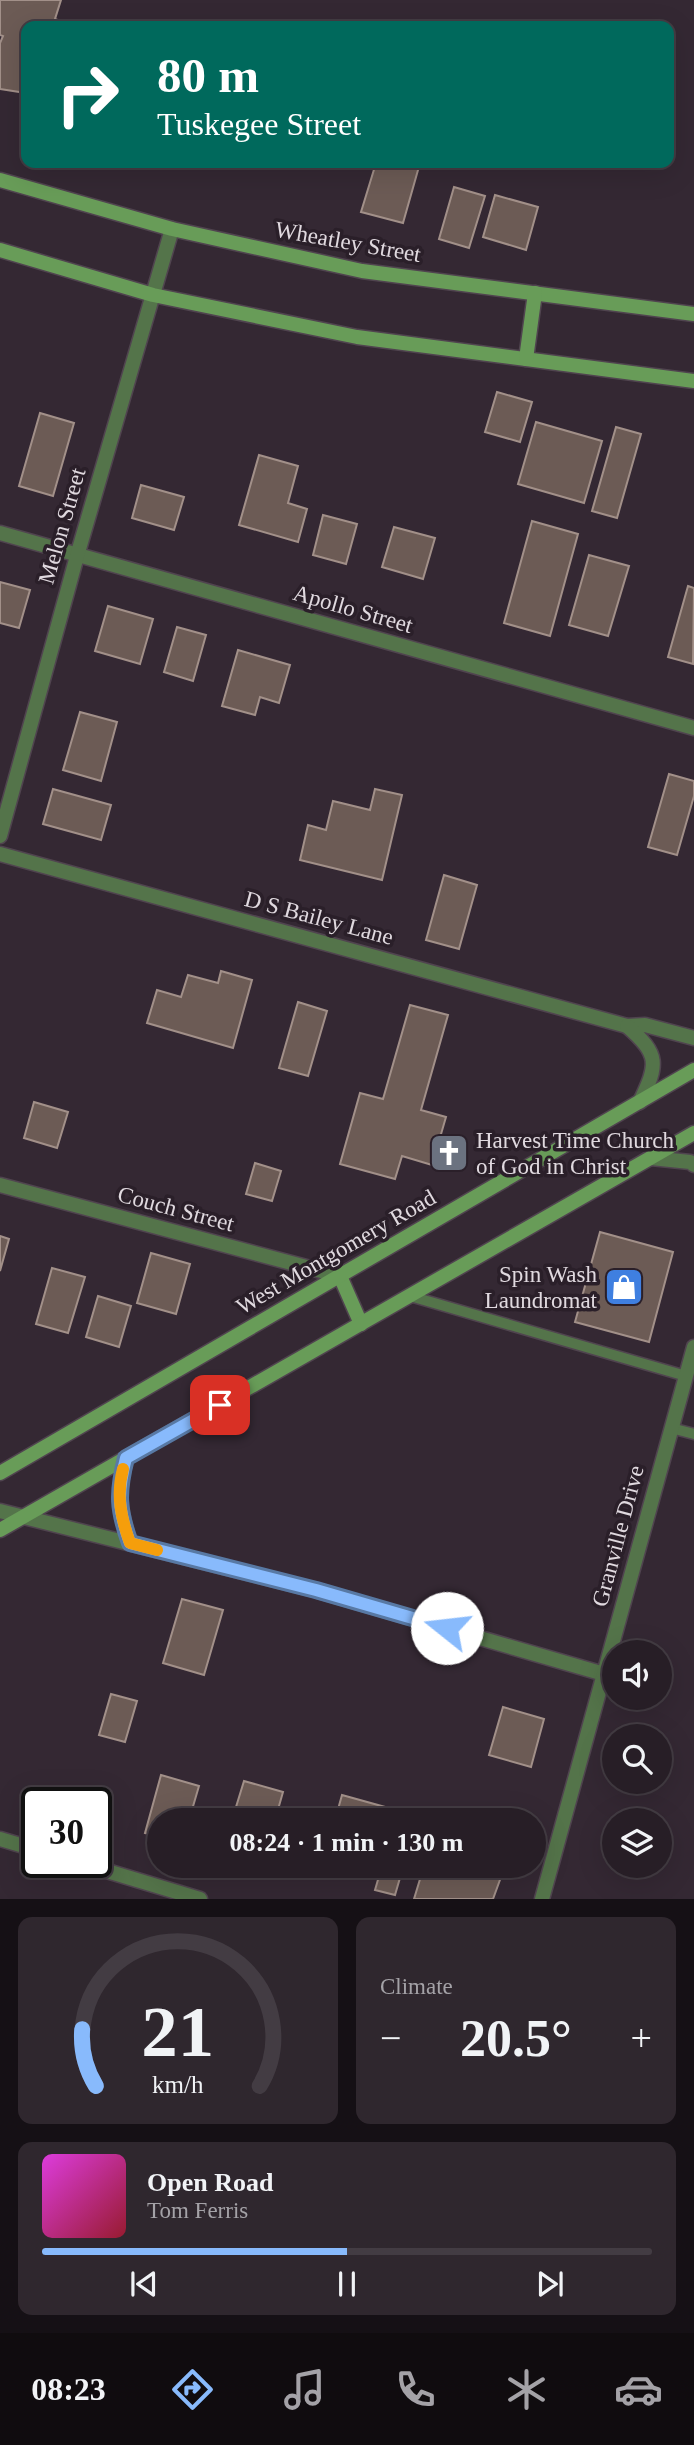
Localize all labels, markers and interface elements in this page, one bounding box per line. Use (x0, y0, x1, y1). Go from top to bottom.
text: 80 m (157, 48, 259, 103)
icon: right (42, 49, 133, 140)
text: Tuskegee Street (157, 106, 361, 142)
street label: Wheatley Street (273, 217, 423, 267)
street label: Melon Street (34, 465, 91, 587)
street label: Apollo Street (290, 580, 416, 638)
street label: D S Bailey Lane (242, 886, 396, 950)
place label: Harvest Time Church of God in Christ (476, 1128, 675, 1179)
church icon: Harvest Time Church of God in Christ (428, 1132, 470, 1174)
street label: Couch Street (115, 1181, 238, 1237)
street label: West Montgomery Road (232, 1185, 440, 1319)
place label: Spin Wash Laundromat (485, 1262, 598, 1313)
shop icon: Spin Wash Laundromat (603, 1266, 645, 1308)
pin (190, 1375, 250, 1435)
icon: arrive (201, 1386, 239, 1424)
street label: Granville Drive (587, 1463, 649, 1609)
position arrow (410, 1591, 484, 1665)
map controls (602, 1640, 672, 1878)
button: sound (602, 1640, 672, 1710)
button: search (602, 1724, 672, 1794)
speed limit sign: 30 (21, 1787, 112, 1878)
button: layers (602, 1808, 672, 1878)
text: 08:24 · 1 min · 130 m (230, 1828, 464, 1857)
text: Climate (380, 1974, 453, 1999)
text: 21 (142, 1992, 214, 2073)
text: 20.5° (460, 2010, 572, 2067)
text: − (380, 2017, 401, 2059)
text: + (631, 2017, 652, 2059)
text: km/h (152, 2071, 204, 2098)
text: Open Road (147, 2168, 273, 2197)
text: Tom Ferris (147, 2198, 248, 2223)
icon: previous (125, 2265, 163, 2303)
icon: pause (328, 2265, 366, 2303)
icon: next (531, 2265, 569, 2303)
icon: directions (168, 2365, 217, 2414)
icon: music (280, 2365, 329, 2414)
icon: phone (391, 2365, 440, 2414)
icon: climate (502, 2365, 551, 2414)
icon: car (614, 2365, 663, 2414)
text: 08:23 (31, 2371, 106, 2407)

